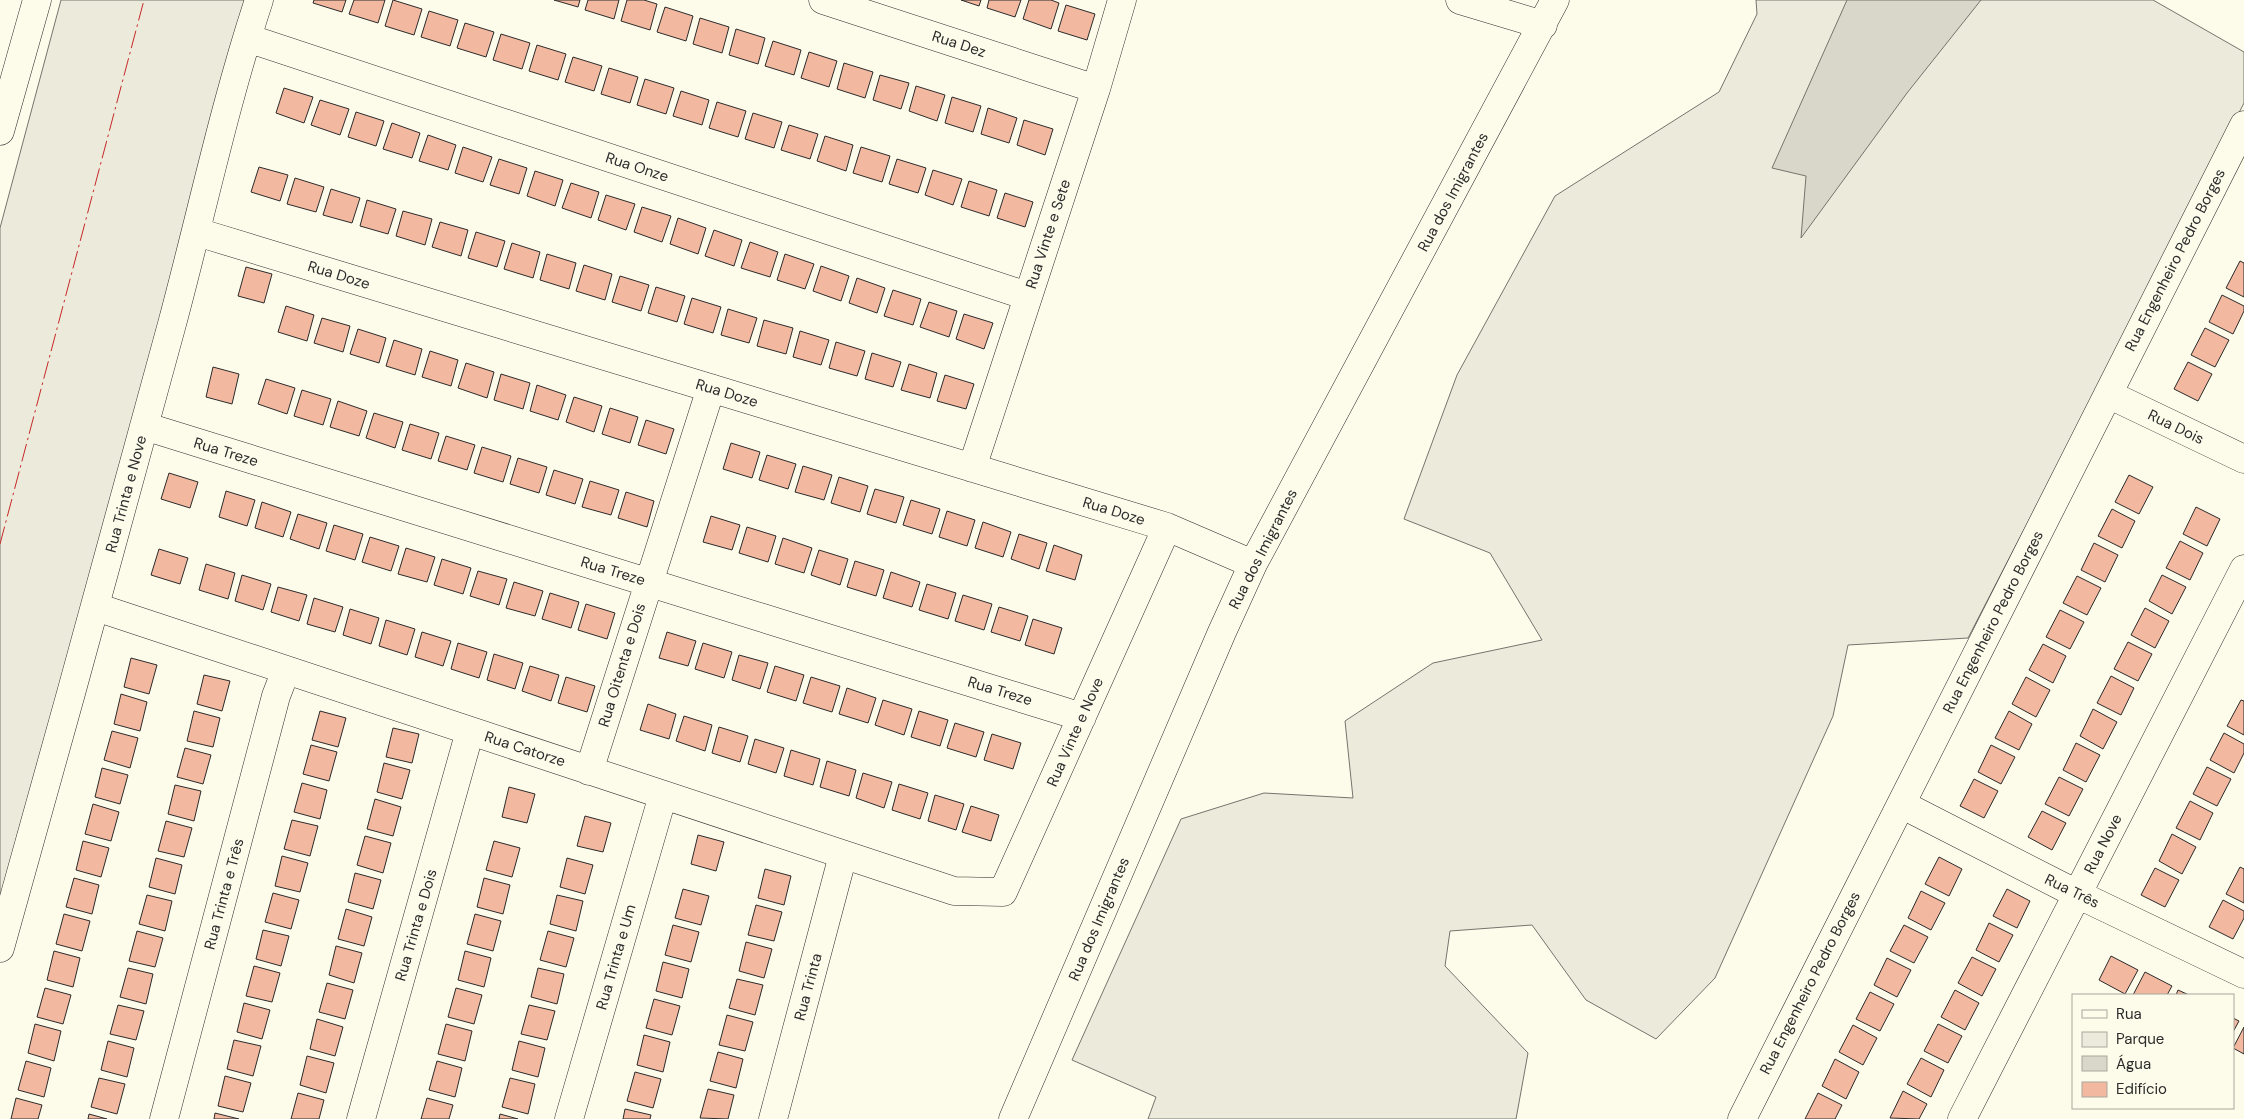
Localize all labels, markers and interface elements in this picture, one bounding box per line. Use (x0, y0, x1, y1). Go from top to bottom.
street label: Rua Dez (930, 26, 989, 62)
street label: Rua dos Imigrantes (1413, 129, 1493, 255)
street label: Rua Onze (603, 147, 671, 187)
street label: Rua Engenheiro Pedro Borges (2120, 165, 2230, 355)
street label: Rua Vinte e Sete (1021, 177, 1075, 291)
street label: Rua Doze (305, 256, 373, 294)
street label: Rua Doze (693, 374, 761, 412)
street label: Rua Dois (2145, 405, 2207, 449)
street label: Rua Trinta e Nove (101, 433, 151, 555)
street label: Rua Treze (191, 433, 261, 471)
street label: Rua dos Imigrantes (1224, 485, 1302, 613)
street label: Rua Doze (1080, 492, 1148, 530)
street label: Rua Engenheiro Pedro Borges (1938, 527, 2048, 717)
street label: Rua Treze (578, 552, 648, 590)
street label: Rua Oitenta e Dois (594, 601, 650, 729)
street label: Rua Treze (965, 672, 1035, 710)
street label: Rua Vinte e Nove (1042, 674, 1108, 790)
street label: Rua Catorze (482, 727, 568, 771)
street label: Rua Nove (2079, 811, 2127, 877)
street label: Rua Trinta e Três (200, 836, 248, 952)
street label: Rua dos Imigrantes (1064, 854, 1134, 984)
street label: Rua Trinta e Dois (390, 867, 442, 983)
street label: Rua Três (2041, 869, 2103, 913)
street label: Rua Engenheiro Pedro Borges (1755, 888, 1865, 1078)
street label: Rua Trinta e Um (591, 902, 641, 1012)
street label: Rua Trinta (789, 951, 827, 1023)
legend (2072, 994, 2234, 1109)
text: Rua (2116, 1004, 2142, 1024)
text: Parque (2116, 1029, 2164, 1049)
text: Água (2116, 1054, 2151, 1074)
text: Edifício (2116, 1079, 2167, 1099)

